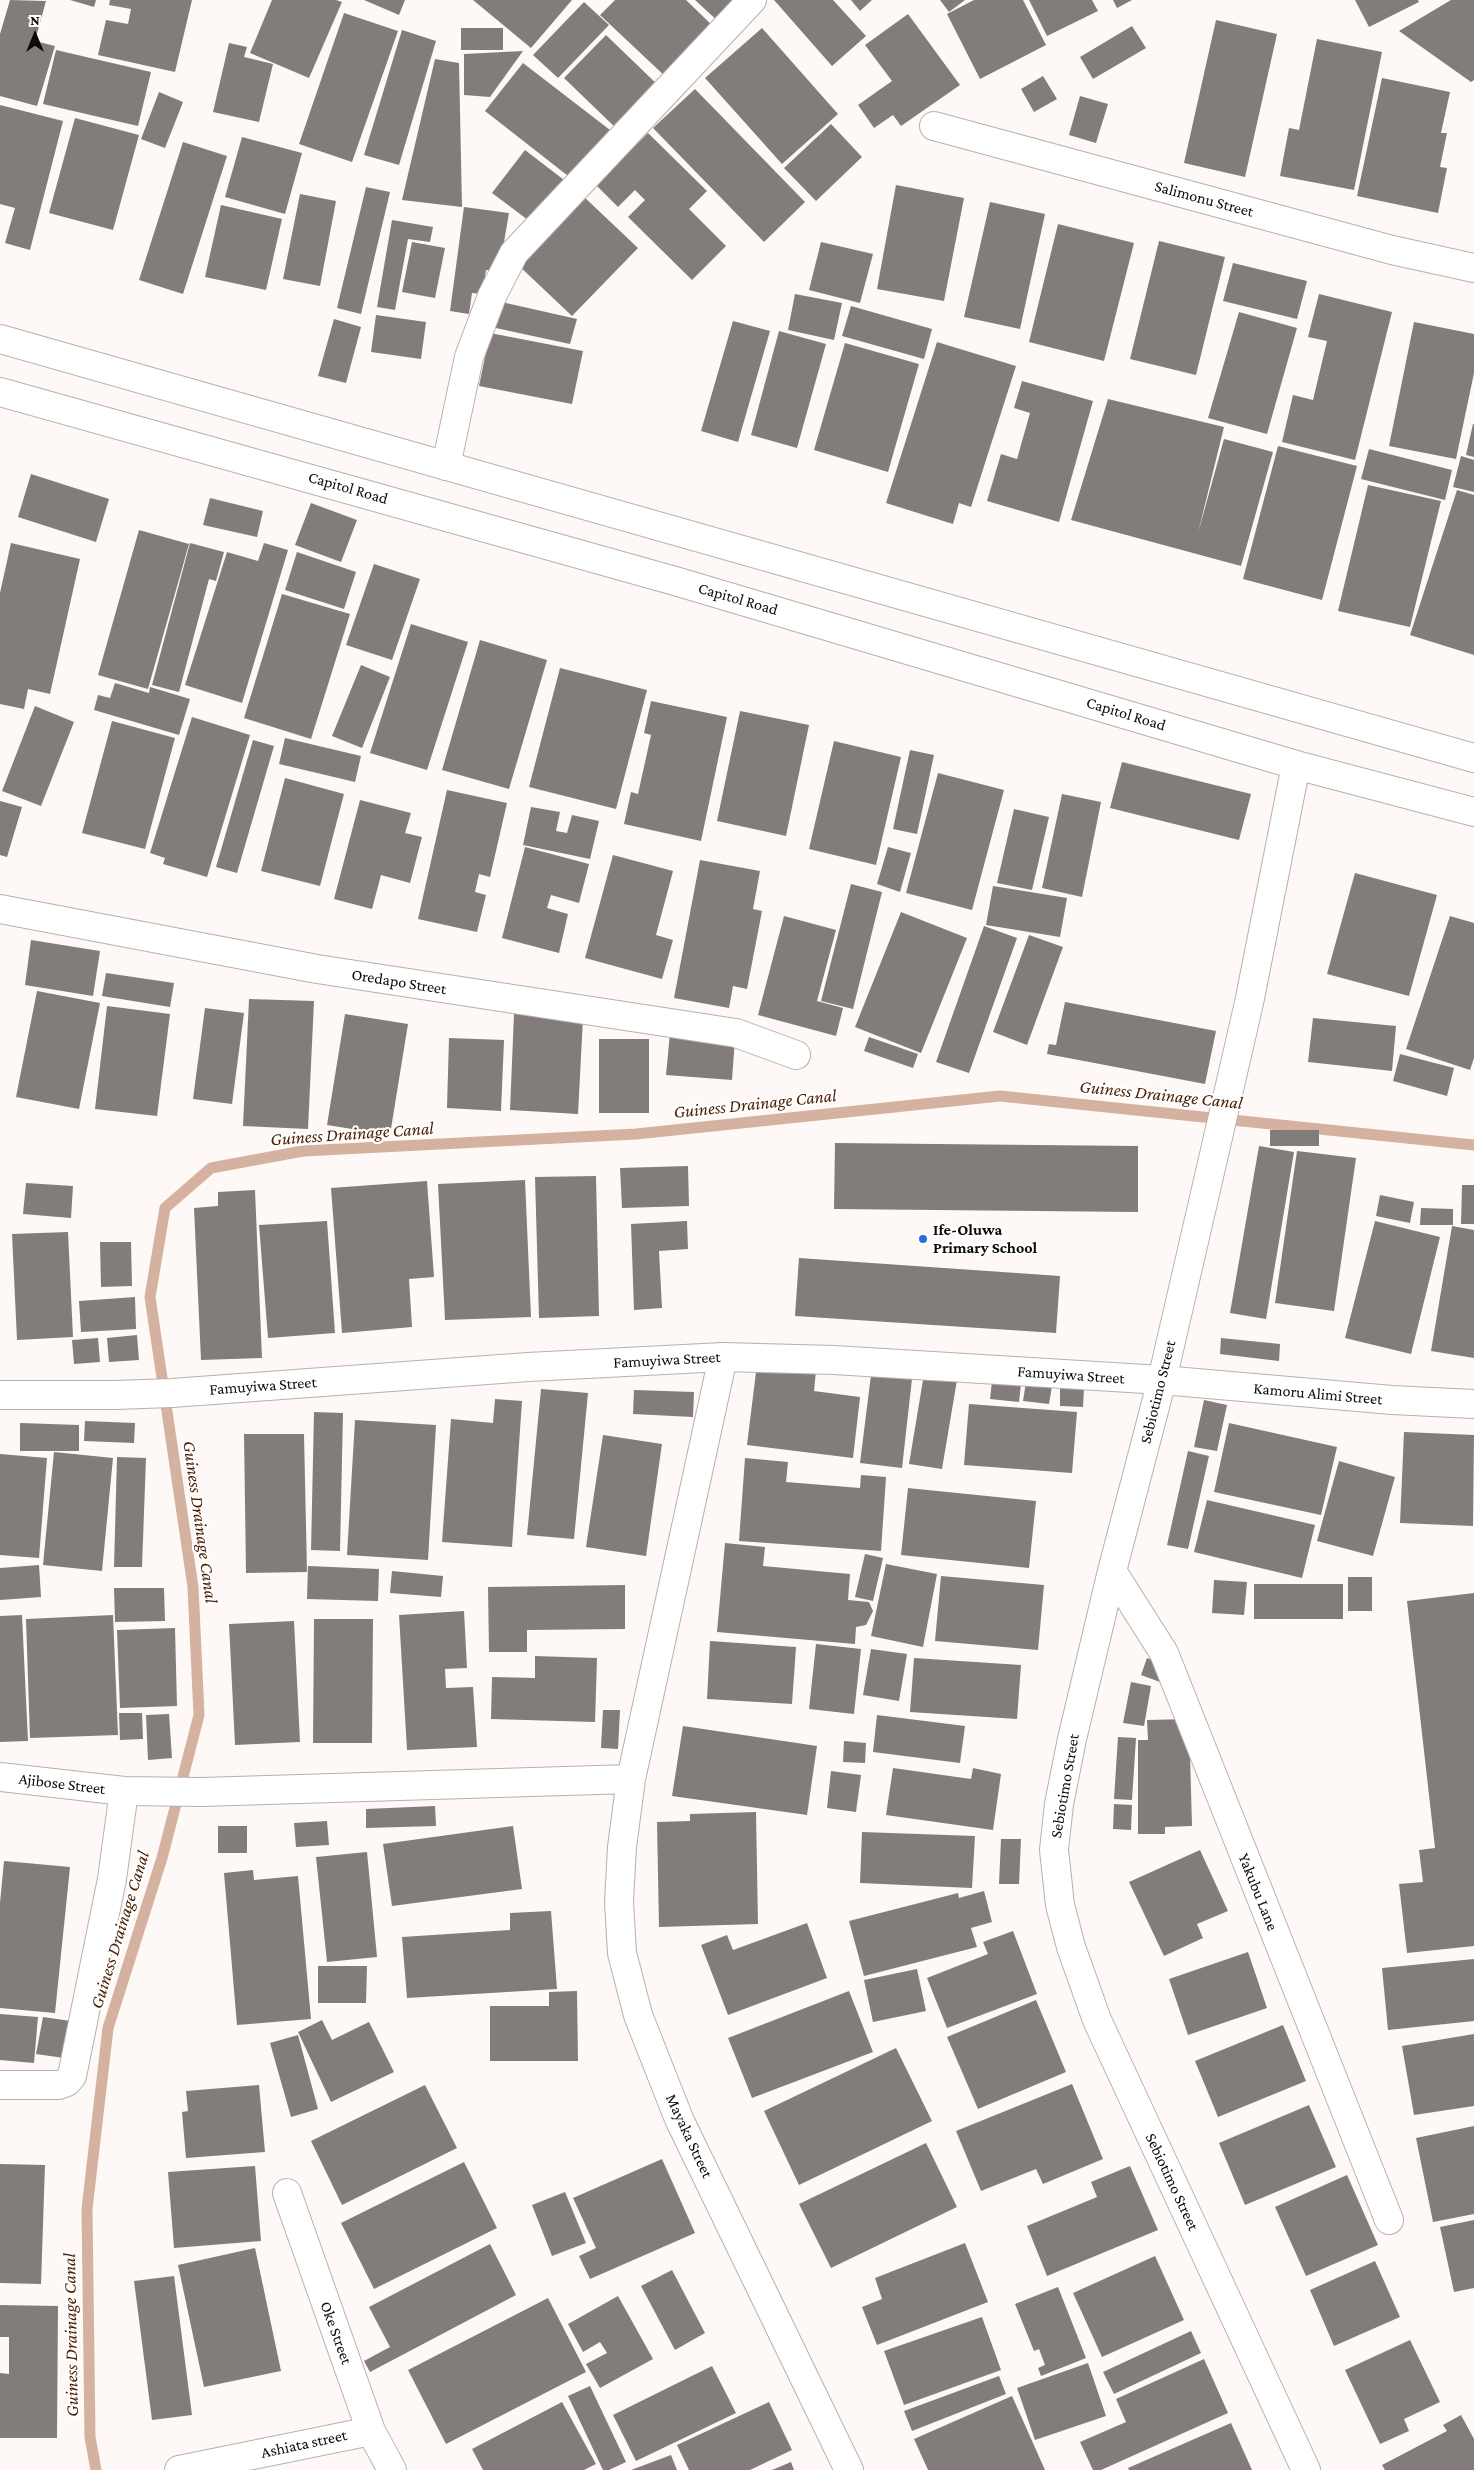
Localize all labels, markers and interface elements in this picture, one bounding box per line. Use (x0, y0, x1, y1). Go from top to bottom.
north arrow (10, 10, 60, 60)
text: N (30, 12, 40, 28)
street label: Salimonu Street (1152, 177, 1256, 221)
street label: Capitol Road (306, 467, 390, 509)
street label: Capitol Road (696, 578, 780, 620)
street label: Capitol Road (1084, 693, 1168, 735)
street label: Oredapo Street (350, 965, 448, 999)
water label: Guiness Drainage Canal (1079, 1076, 1243, 1114)
water label: Guiness Drainage Canal (673, 1085, 837, 1123)
water label: Guiness Drainage Canal (270, 1118, 434, 1150)
place label: Ife-Oluwa Primary School (933, 1220, 1037, 1258)
marker: Ife-Oluwa Primary School (917, 1233, 929, 1245)
street label: Sebiotimo Street (1136, 1338, 1180, 1446)
street label: Famuyiwa Street (613, 1348, 721, 1372)
street label: Famuyiwa Street (1017, 1362, 1125, 1388)
street label: Famuyiwa Street (209, 1373, 317, 1399)
street label: Kamoru Alimi Street (1253, 1379, 1383, 1409)
water label: Guiness Drainage Canal (178, 1440, 222, 1604)
street label: Sebiotimo Street (1046, 1732, 1084, 1840)
street label: Ajibose Street (18, 1769, 106, 1799)
water label: Guiness Drainage Canal (86, 1849, 154, 2011)
street label: Yakubu Lane (1234, 1851, 1282, 1933)
street label: Mayaka Street (661, 2091, 717, 2181)
street label: Sebiotimo Street (1141, 2130, 1203, 2234)
water label: Guiness Drainage Canal (59, 2253, 83, 2417)
street label: Oke Street (316, 2299, 356, 2367)
street label: Ashiata street (259, 2426, 349, 2462)

